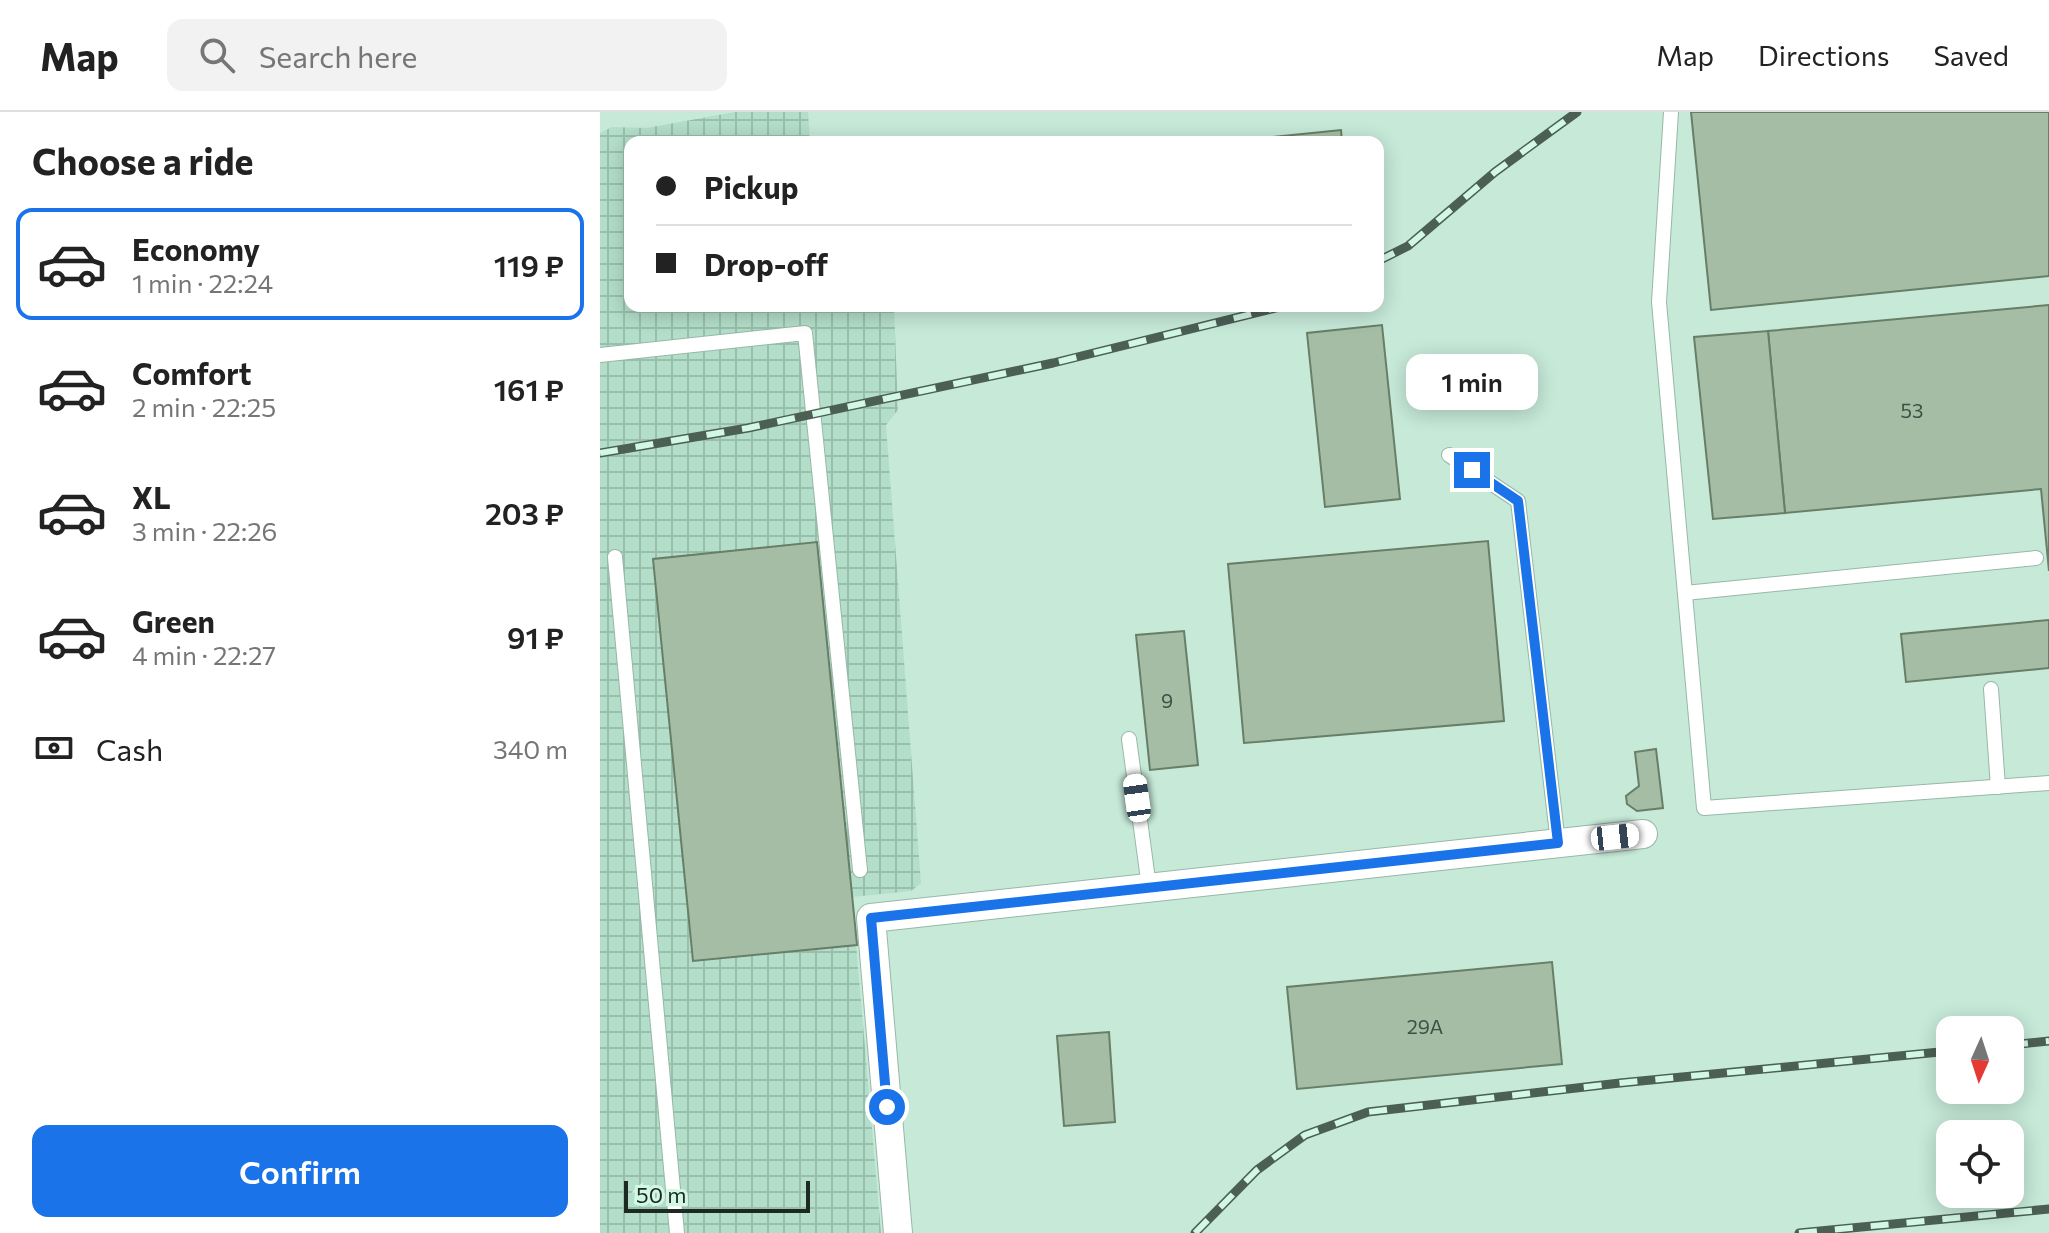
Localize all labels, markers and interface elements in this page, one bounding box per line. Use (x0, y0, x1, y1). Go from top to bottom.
search box (167, 19, 727, 91)
text: Map (40, 32, 119, 79)
icon: search (195, 33, 239, 77)
text: Search here (259, 37, 417, 74)
text: Map (1656, 38, 1714, 72)
text: Directions (1758, 38, 1889, 72)
text: Saved (1933, 38, 2009, 72)
text: Choose a ride (32, 138, 253, 182)
text: Pickup (704, 168, 798, 205)
icon: car (36, 228, 108, 300)
text: Economy (132, 230, 260, 267)
text: Drop-off (704, 245, 828, 282)
text: 119 ₽ (494, 246, 564, 283)
text: 1 min · 22:24 (132, 267, 273, 298)
icon: car (36, 352, 108, 424)
text: Comfort (132, 354, 251, 391)
callout: 1 min (1406, 354, 1538, 410)
text: 1 min (1441, 366, 1503, 397)
text: 161 ₽ (494, 370, 564, 407)
text: 2 min · 22:25 (132, 391, 276, 422)
house number: 53 (1901, 398, 1923, 422)
route end (1454, 452, 1490, 488)
icon: car (36, 476, 108, 548)
text: XL (132, 478, 171, 515)
text: 203 ₽ (485, 494, 564, 531)
text: 3 min · 22:26 (132, 515, 277, 546)
icon: car (36, 600, 108, 672)
text: Green (132, 602, 215, 639)
text: 91 ₽ (507, 618, 564, 655)
text: 4 min · 22:27 (132, 639, 276, 670)
house number: 9 (1161, 688, 1173, 712)
icon: cash (32, 726, 76, 770)
text: Cash (96, 730, 163, 767)
text: 340 m (493, 733, 568, 764)
car (1122, 773, 1152, 823)
car (1590, 823, 1640, 851)
house number: 29А (1407, 1014, 1443, 1038)
north arrow (1936, 1016, 2024, 1104)
map controls (1936, 1016, 2024, 1208)
route start (869, 1089, 905, 1125)
button: locate (1936, 1120, 2024, 1208)
button: Confirm (32, 1125, 568, 1217)
scale bar (624, 1177, 810, 1213)
text: 50 m (636, 1181, 686, 1208)

